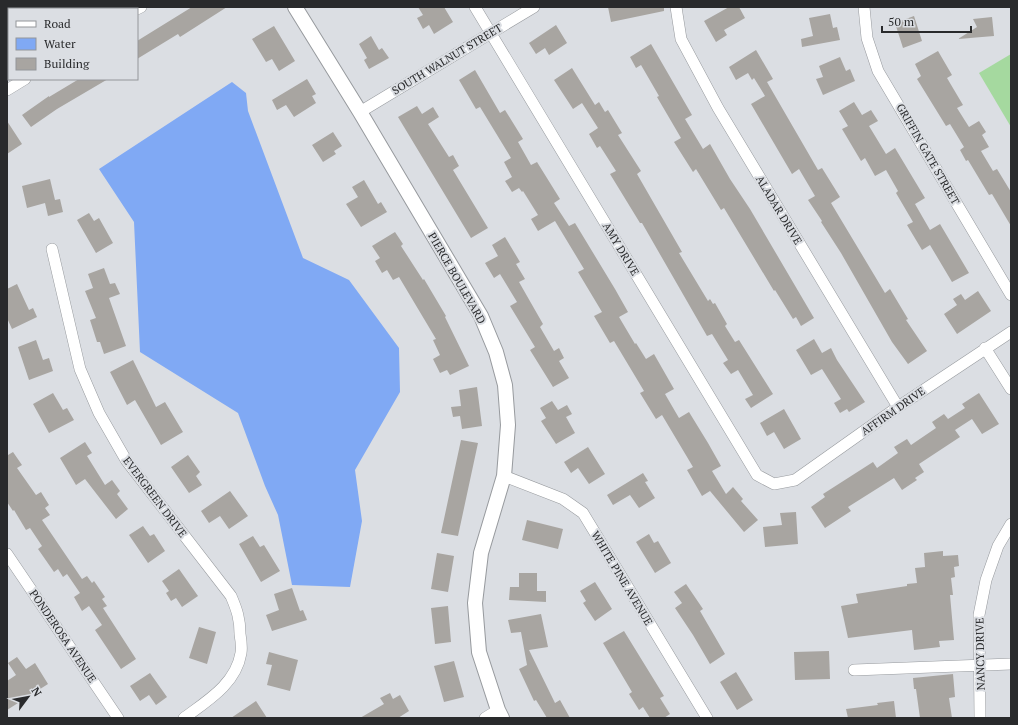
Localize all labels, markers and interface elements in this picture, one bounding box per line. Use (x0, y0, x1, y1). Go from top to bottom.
legend (8, 8, 138, 80)
scale bar (882, 8, 971, 34)
text: 50 m (888, 14, 915, 29)
text: Road (44, 16, 71, 31)
street label: SOUTH WALNUT STREET (389, 20, 505, 97)
text: Water (44, 36, 76, 51)
text: Building (44, 56, 90, 71)
street label: GRIFFIN GATE STREET (893, 101, 963, 207)
street label: ALADAR DRIVE (753, 173, 805, 247)
street label: AMY DRIVE (600, 220, 642, 278)
street label: PIERCE BOULEVARD (425, 230, 489, 326)
street label: AFFIRM DRIVE (858, 384, 928, 438)
street label: EVERGREEN DRIVE (120, 454, 190, 540)
street label: WHITE PINE AVENUE (588, 528, 656, 628)
street label: PONDEROSA AVENUE (27, 587, 99, 685)
street label: NANCY DRIVE (972, 617, 988, 691)
north arrow (8, 677, 48, 717)
text: N (28, 684, 45, 700)

